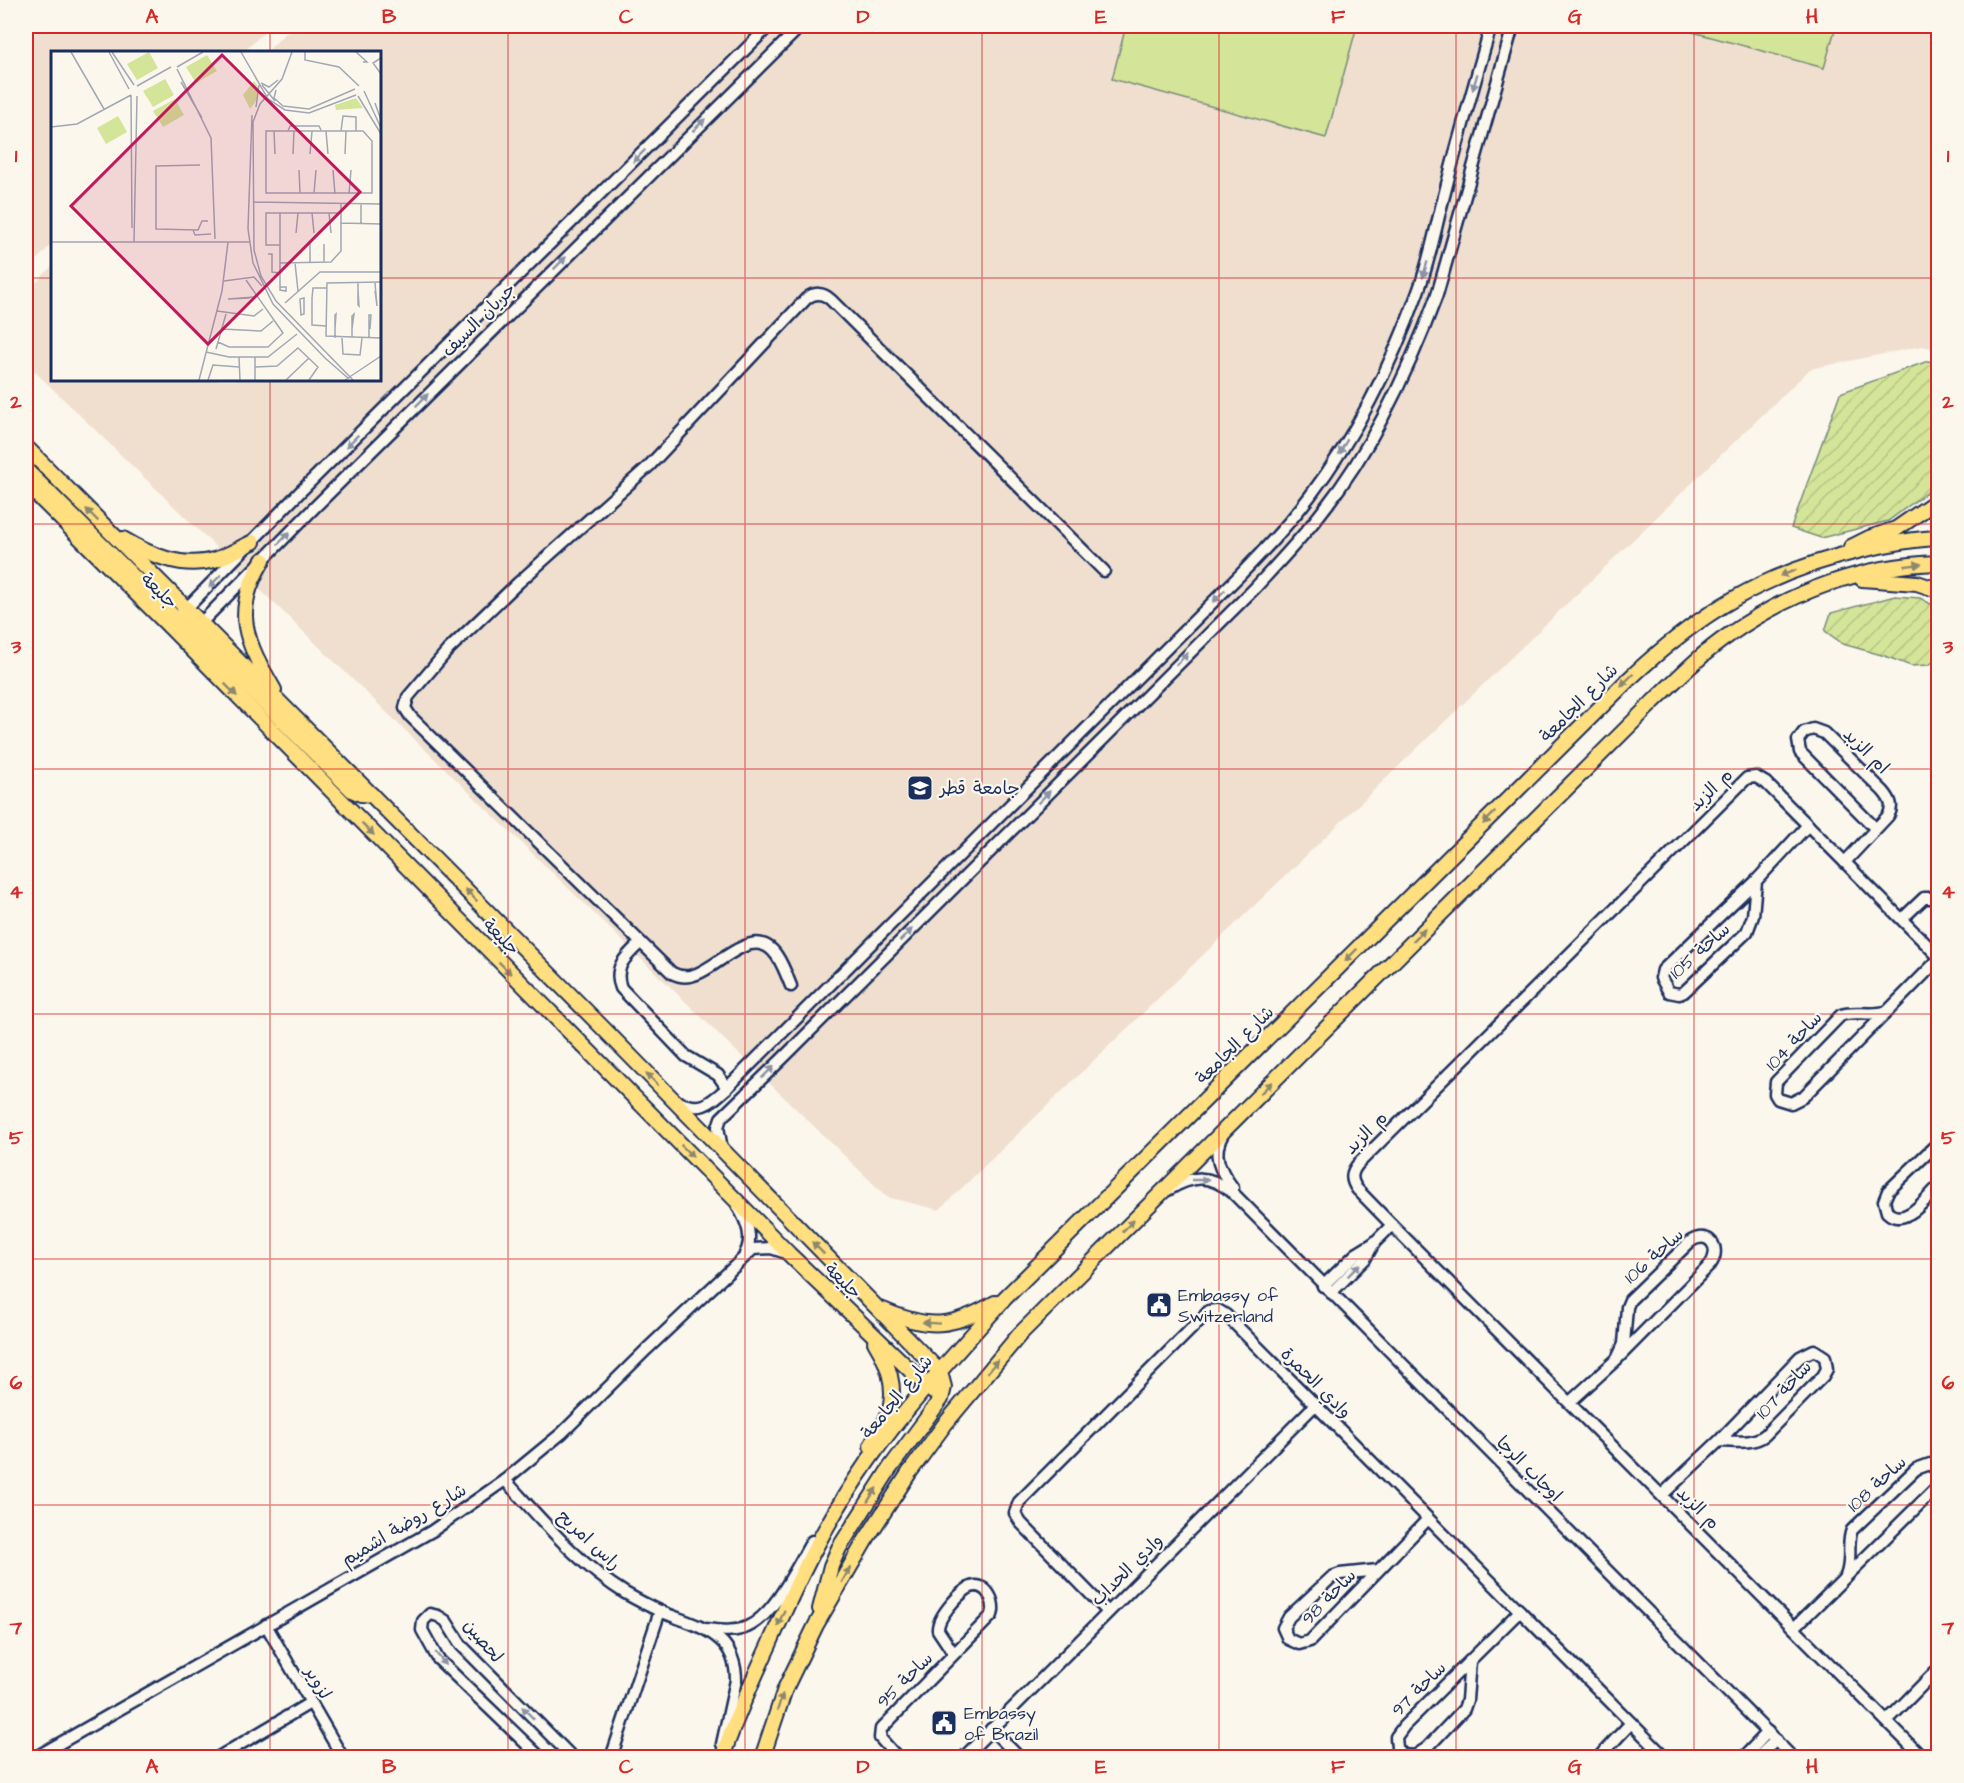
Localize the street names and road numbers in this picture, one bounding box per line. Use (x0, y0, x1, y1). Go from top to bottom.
street label: جريان السيف (436, 277, 522, 363)
street label: جليعة (135, 567, 183, 615)
street label: شارع الجامعة (1534, 658, 1624, 748)
street label: ام الزبد (1837, 722, 1895, 780)
street label: م الزبد (1684, 763, 1739, 818)
street label: جليعة (477, 913, 525, 961)
street label: ساحة 105 (1664, 917, 1736, 985)
street label: شارع الجامعة (1190, 1000, 1280, 1090)
street label: ساحة 104 (1760, 1006, 1828, 1076)
street label: م الزبد (1339, 1106, 1394, 1161)
street label: ساحة 106 (1619, 1223, 1689, 1289)
street label: جليعة (819, 1257, 867, 1305)
street label: وادي الحمرة (1275, 1342, 1357, 1424)
street label: شارع الجامعة (855, 1350, 939, 1444)
street label: ساحة 107 (1750, 1355, 1818, 1425)
street label: اوجاب الرجا (1490, 1430, 1568, 1508)
street label: ساحة 108 (1842, 1450, 1912, 1518)
street label: شارع روضة اشميم (337, 1478, 472, 1573)
street label: م الزبد (1670, 1481, 1725, 1536)
street label: راس امريح (552, 1504, 626, 1576)
street label: وادي الحداب (1085, 1528, 1169, 1612)
street label: ساحة 98 (1296, 1563, 1362, 1631)
street label: لحصين (457, 1614, 509, 1668)
street label: ساحة 95 (871, 1646, 939, 1714)
street label: ساحة 97 (1386, 1656, 1452, 1722)
street label: لزوير (298, 1660, 337, 1704)

